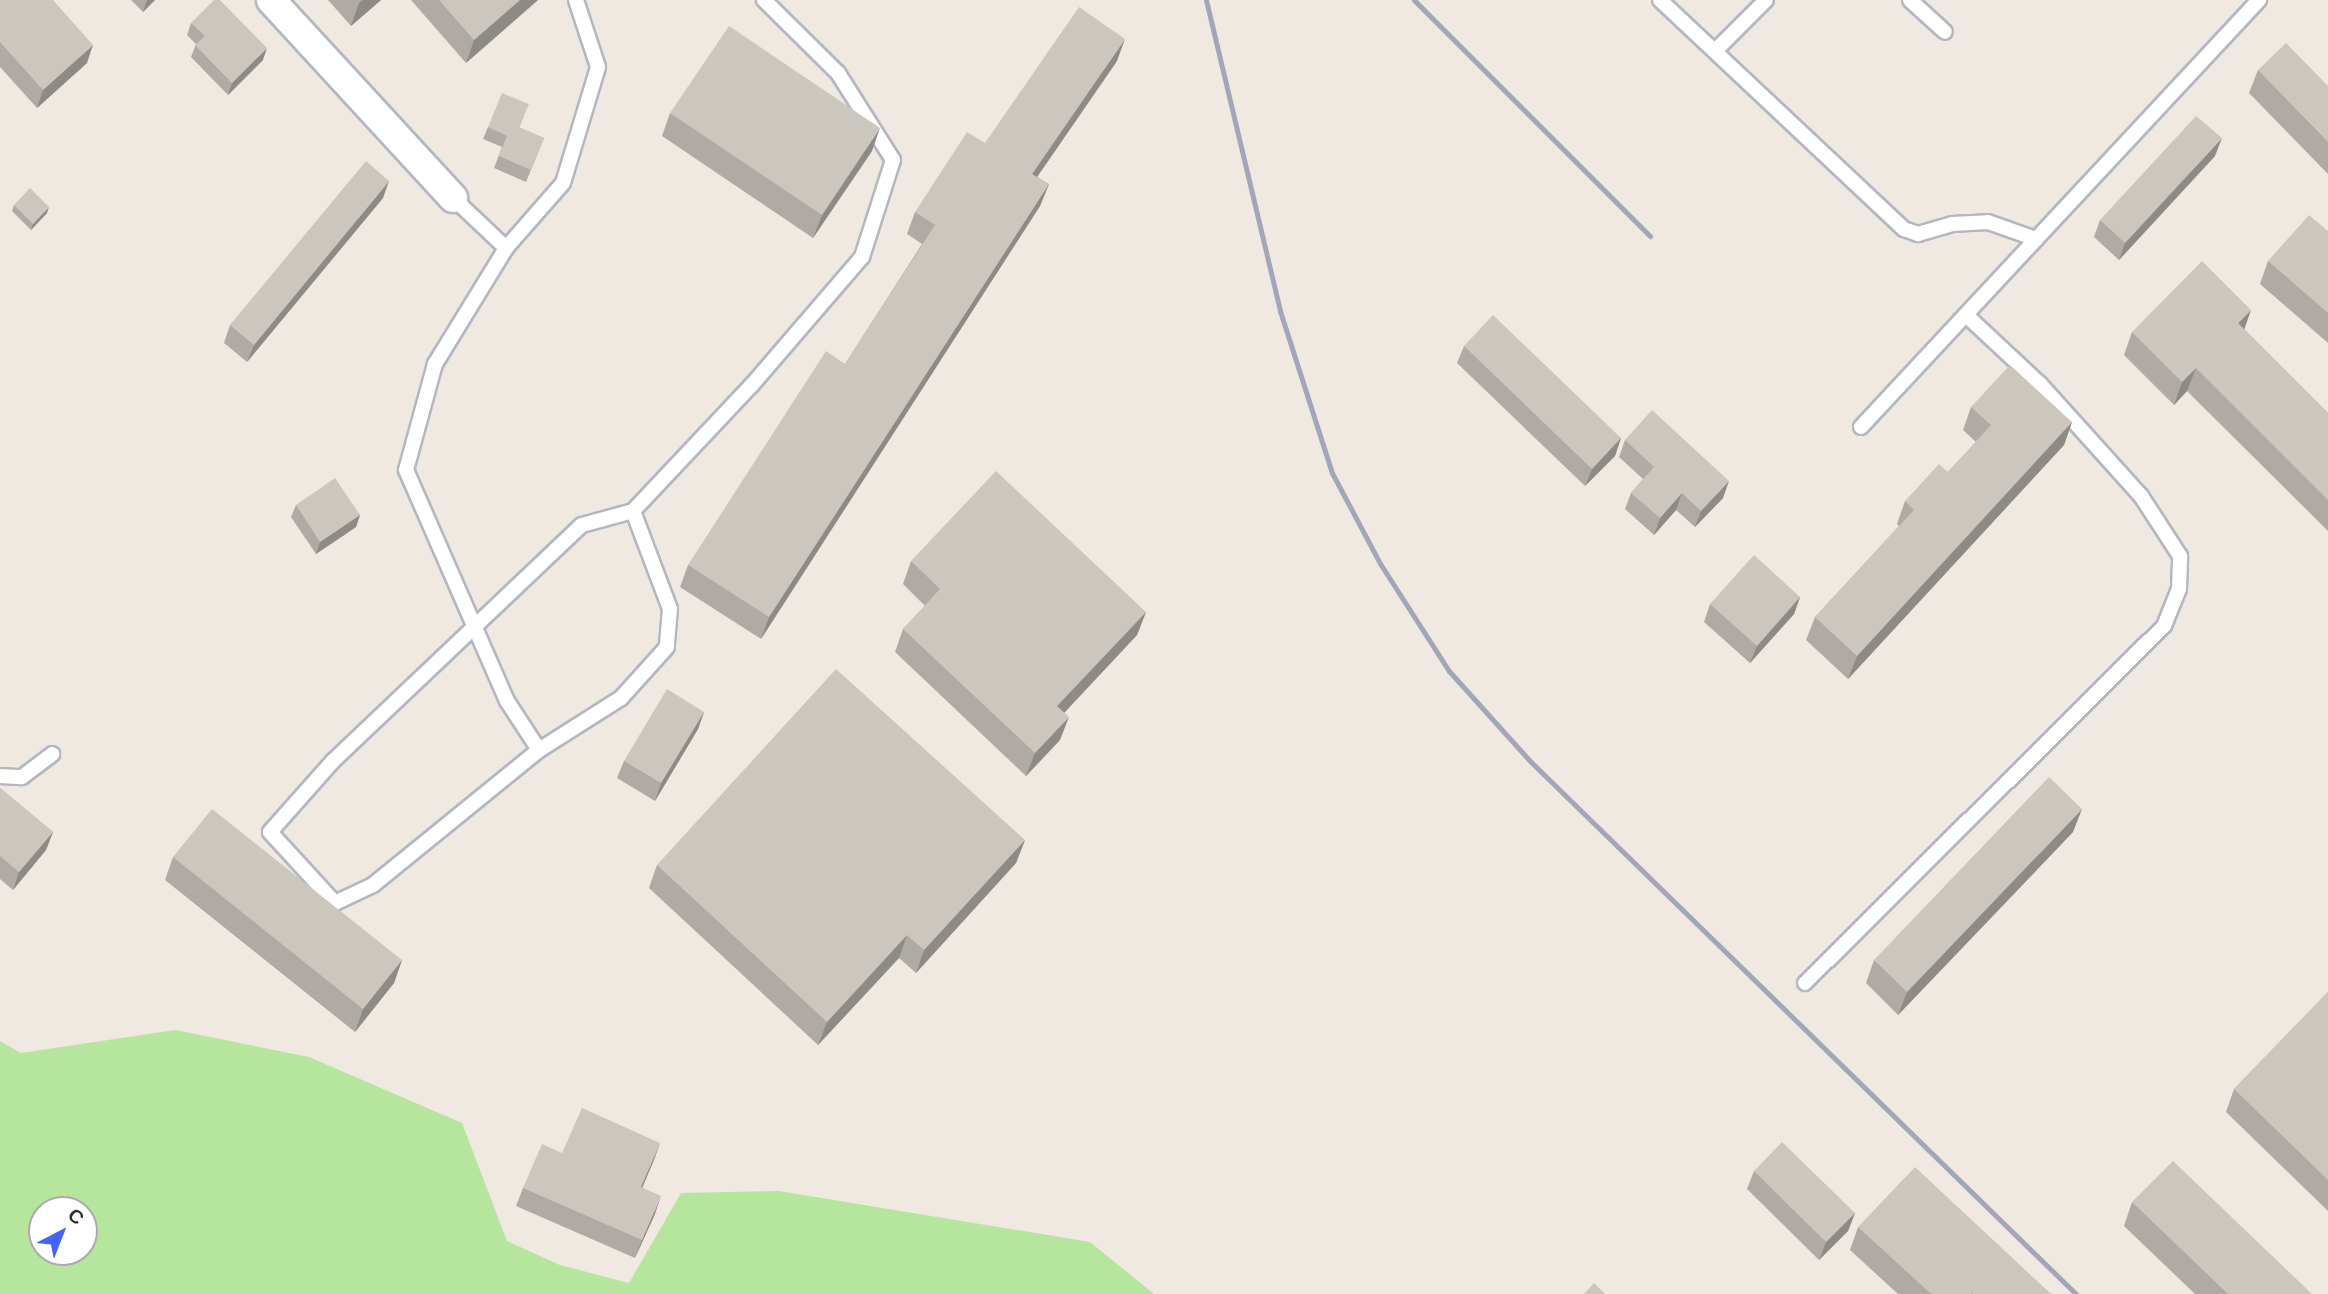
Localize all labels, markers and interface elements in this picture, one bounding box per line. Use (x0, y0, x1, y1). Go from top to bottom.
north arrow (28, 1196, 98, 1266)
text: С (63, 1203, 89, 1230)

